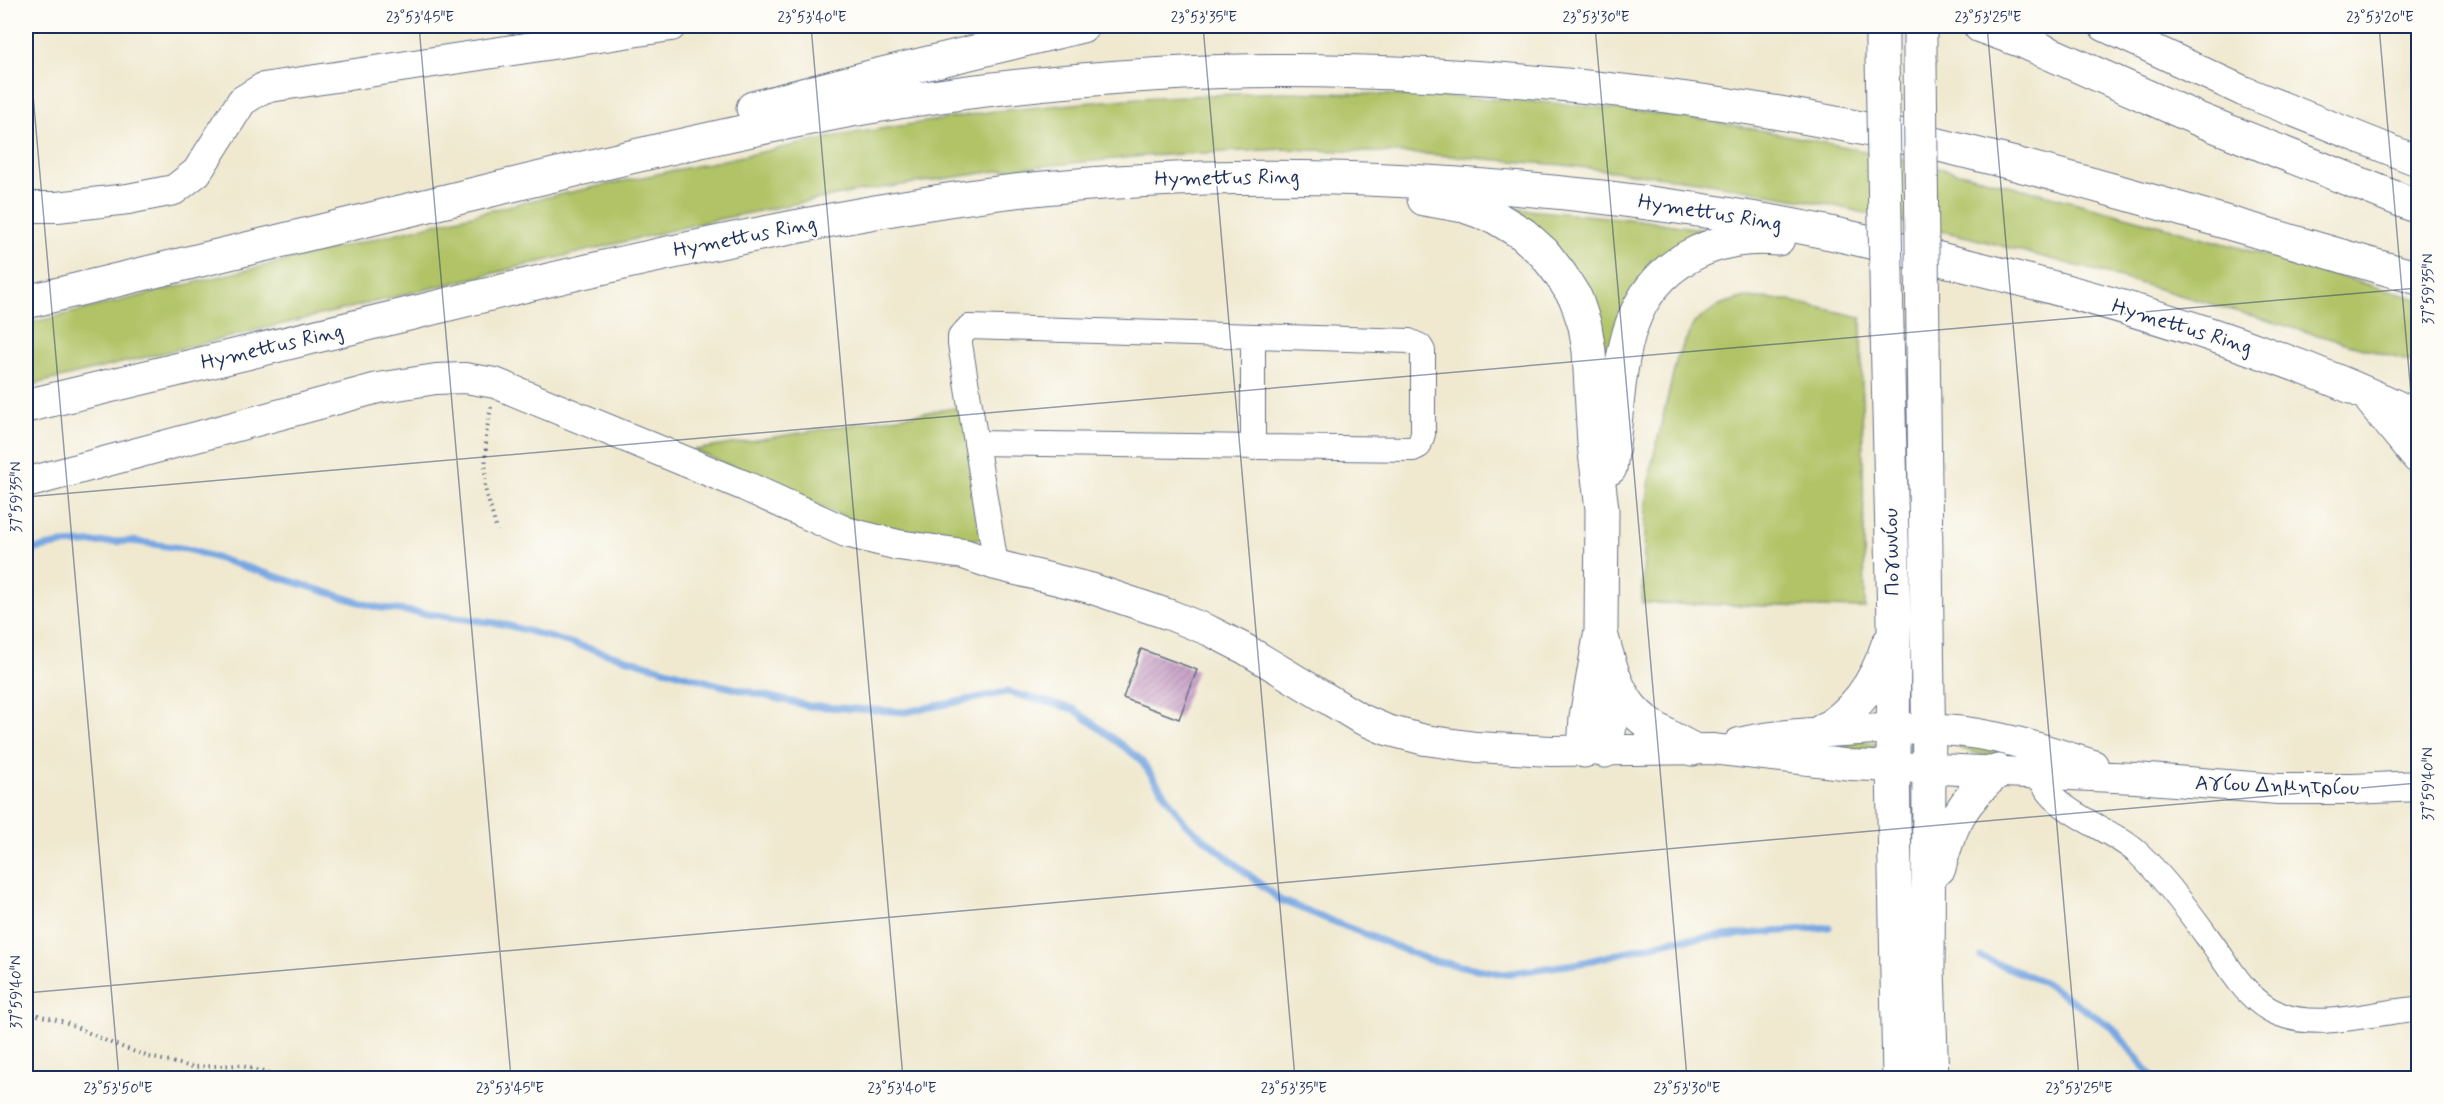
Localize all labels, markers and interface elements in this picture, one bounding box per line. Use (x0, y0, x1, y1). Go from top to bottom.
text: 23°53'45"E (386, 8, 454, 28)
text: 23°53'40"E (778, 8, 847, 28)
text: 23°53'35"E (1171, 8, 1237, 28)
text: 23°53'30"E (1563, 8, 1630, 28)
text: 23°53'25"E (1955, 8, 2022, 28)
text: 23°53'20"E (2346, 8, 2414, 28)
street label: Hymettus Ring (1154, 163, 1300, 193)
street label: Hymettus Ring (1636, 188, 1784, 238)
street label: Hymettus Ring (671, 209, 819, 265)
text: 37°59'35"N (2419, 254, 2439, 324)
street label: Hymettus Ring (2108, 292, 2256, 362)
street label: Hymettus Ring (198, 317, 346, 377)
text: 37°59'35"N (7, 462, 27, 532)
street label: Πογωνίου (1877, 508, 1907, 596)
text: 37°59'40"N (2419, 747, 2439, 821)
street label: Αγίου Δημητρίου (2194, 769, 2360, 803)
text: 37°59'40"N (7, 955, 27, 1029)
text: 23°53'50"E (83, 1079, 153, 1099)
text: 23°53'45"E (476, 1079, 544, 1099)
text: 23°53'40"E (868, 1079, 937, 1099)
text: 23°53'35"E (1261, 1079, 1327, 1099)
text: 23°53'30"E (1654, 1079, 1721, 1099)
text: 23°53'25"E (2046, 1079, 2113, 1099)

